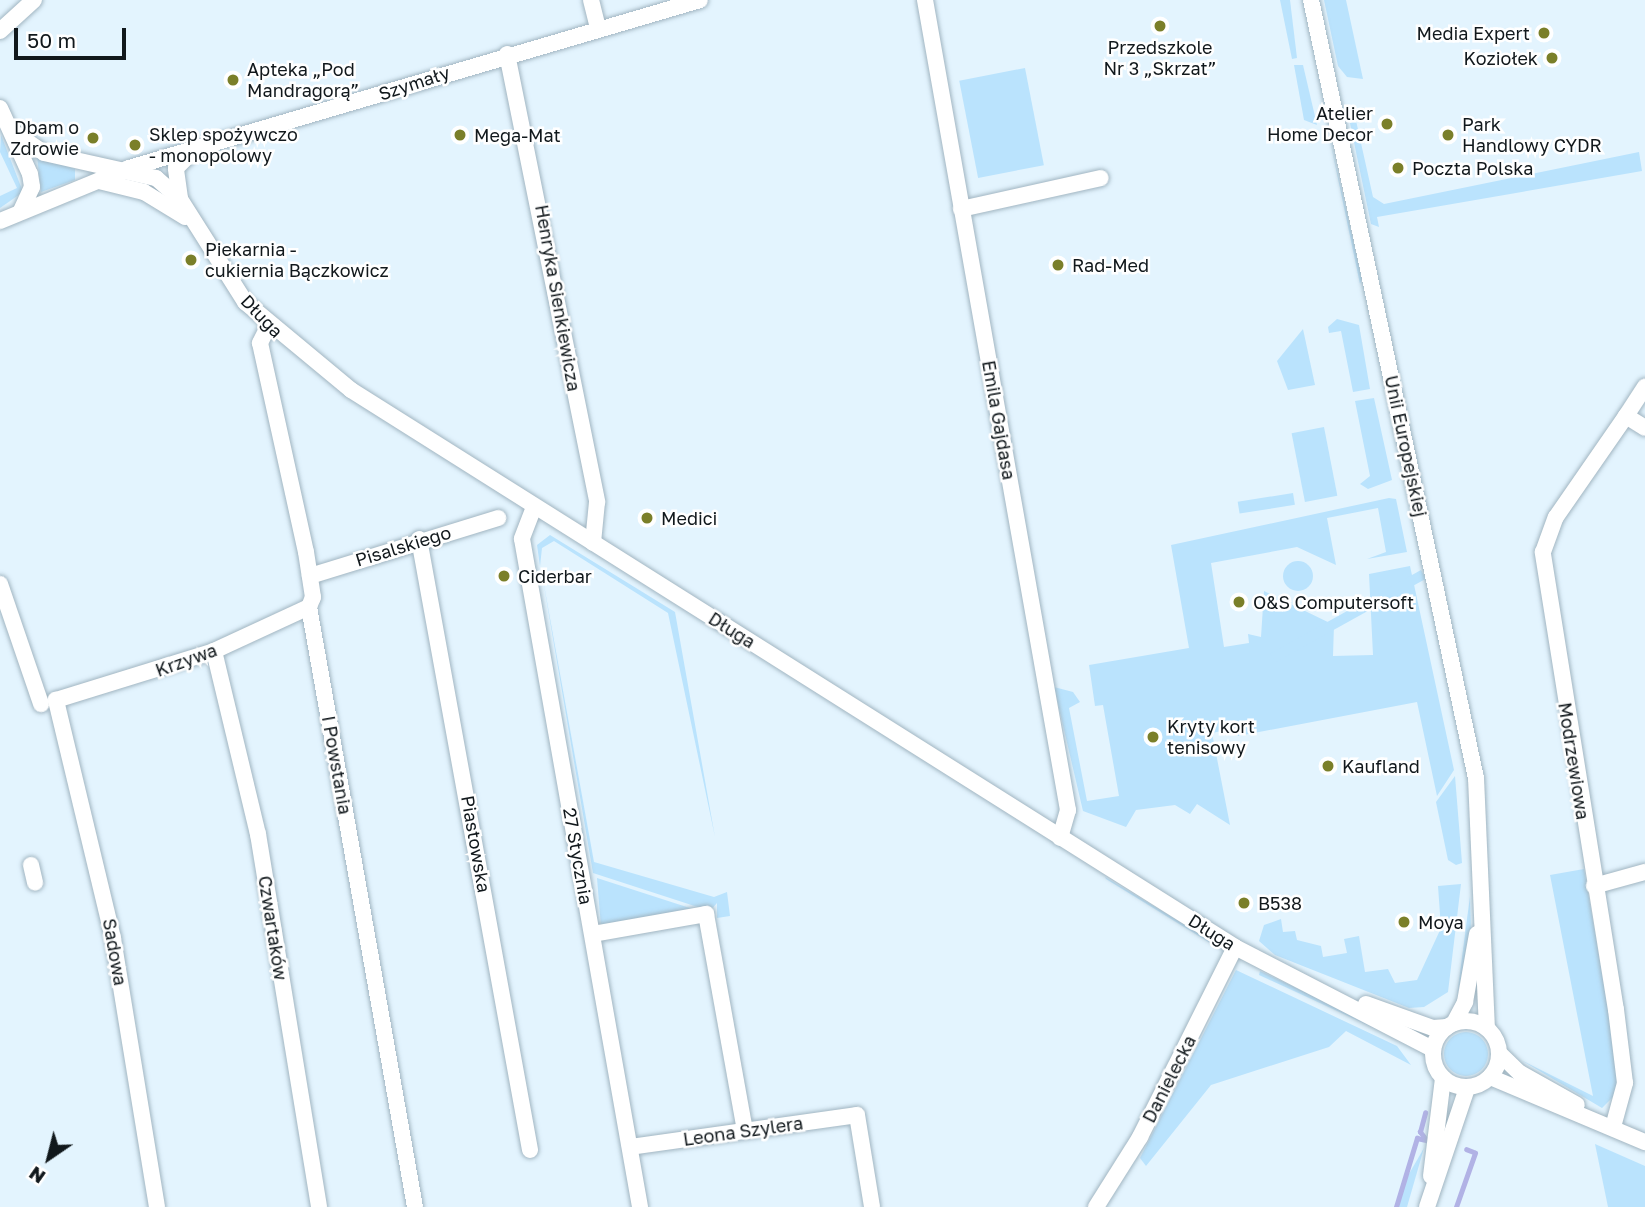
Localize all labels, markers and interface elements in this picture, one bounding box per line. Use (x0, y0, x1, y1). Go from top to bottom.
scale bar (18, 14, 130, 58)
marker: Przedszkole Nr 3 „Skrzat” (1152, 18, 1168, 34)
place label: Media Expert (1417, 22, 1530, 44)
marker: Media Expert (1536, 25, 1552, 41)
text: 50 m (27, 27, 76, 53)
place label: Przedszkole Nr 3 „Skrzat” (1103, 37, 1217, 80)
place label: Koziołek (1464, 47, 1538, 69)
marker: Koziołek (1544, 50, 1560, 66)
place label: Apteka „Pod Mandragorą” (247, 59, 359, 102)
street label: Szymały (376, 61, 452, 105)
marker: Apteka „Pod Mandragorą” (225, 72, 241, 88)
place label: Atelier Home Decor (1267, 103, 1373, 146)
place label: Park Handlowy CYDR (1462, 114, 1602, 156)
marker: Atelier Home Decor (1379, 116, 1395, 132)
place label: Dbam o Zdrowie (10, 117, 79, 160)
place label: Sklep spożywczo - monopolowy (149, 124, 298, 166)
place label: Mega-Mat (474, 124, 561, 146)
marker: Mega-Mat (452, 127, 468, 143)
marker: Park Handlowy CYDR (1440, 127, 1456, 143)
marker: Dbam o Zdrowie (85, 130, 101, 146)
marker: Sklep spożywczo - monopolowy (127, 137, 143, 153)
place label: Poczta Polska (1412, 157, 1533, 179)
marker: Poczta Polska (1390, 160, 1406, 176)
street label: Henryka Sienkiewicza (531, 203, 585, 393)
place label: Piekarnia - cukiernia Bączkowicz (205, 239, 389, 282)
marker: Piekarnia - cukiernia Bączkowicz (183, 252, 199, 268)
place label: Rad-Med (1072, 254, 1149, 276)
marker: Rad-Med (1050, 257, 1066, 273)
street label: Długa (237, 290, 287, 342)
street label: Emila Gajdasa (978, 359, 1020, 481)
street label: Unii Europejskiej (1380, 373, 1432, 519)
place label: Medici (661, 507, 717, 529)
marker: Medici (639, 510, 655, 526)
street label: Pisalskiego (353, 521, 453, 571)
place label: Ciderbar (518, 565, 592, 587)
marker: Ciderbar (496, 568, 512, 584)
place label: O&S Computersoft (1253, 591, 1414, 613)
marker: O&S Computersoft (1231, 594, 1247, 610)
street label: Długa (705, 607, 759, 653)
street label: Krzywa (152, 639, 220, 681)
street label: Modrzewiowa (1554, 701, 1594, 821)
street label: I Powstania (318, 714, 356, 816)
place label: Kryty kort tenisowy (1167, 716, 1255, 758)
marker: Kryty kort tenisowy (1145, 729, 1161, 745)
place label: Kaufland (1342, 755, 1420, 777)
marker: Kaufland (1320, 758, 1336, 774)
street label: Piastowska (457, 794, 495, 894)
street label: 27 Stycznia (559, 806, 597, 906)
street label: Czwartaków (254, 874, 292, 982)
place label: B538 (1258, 892, 1302, 914)
marker: B538 (1236, 895, 1252, 911)
street label: Długa (1185, 909, 1239, 955)
place label: Moya (1418, 911, 1464, 933)
marker: Moya (1396, 914, 1412, 930)
street label: Sadowa (98, 917, 132, 987)
street label: Danielecka (1138, 1032, 1200, 1126)
street label: Leona Szylera (682, 1112, 804, 1150)
north arrow (14, 1123, 84, 1193)
text: N (24, 1162, 49, 1189)

